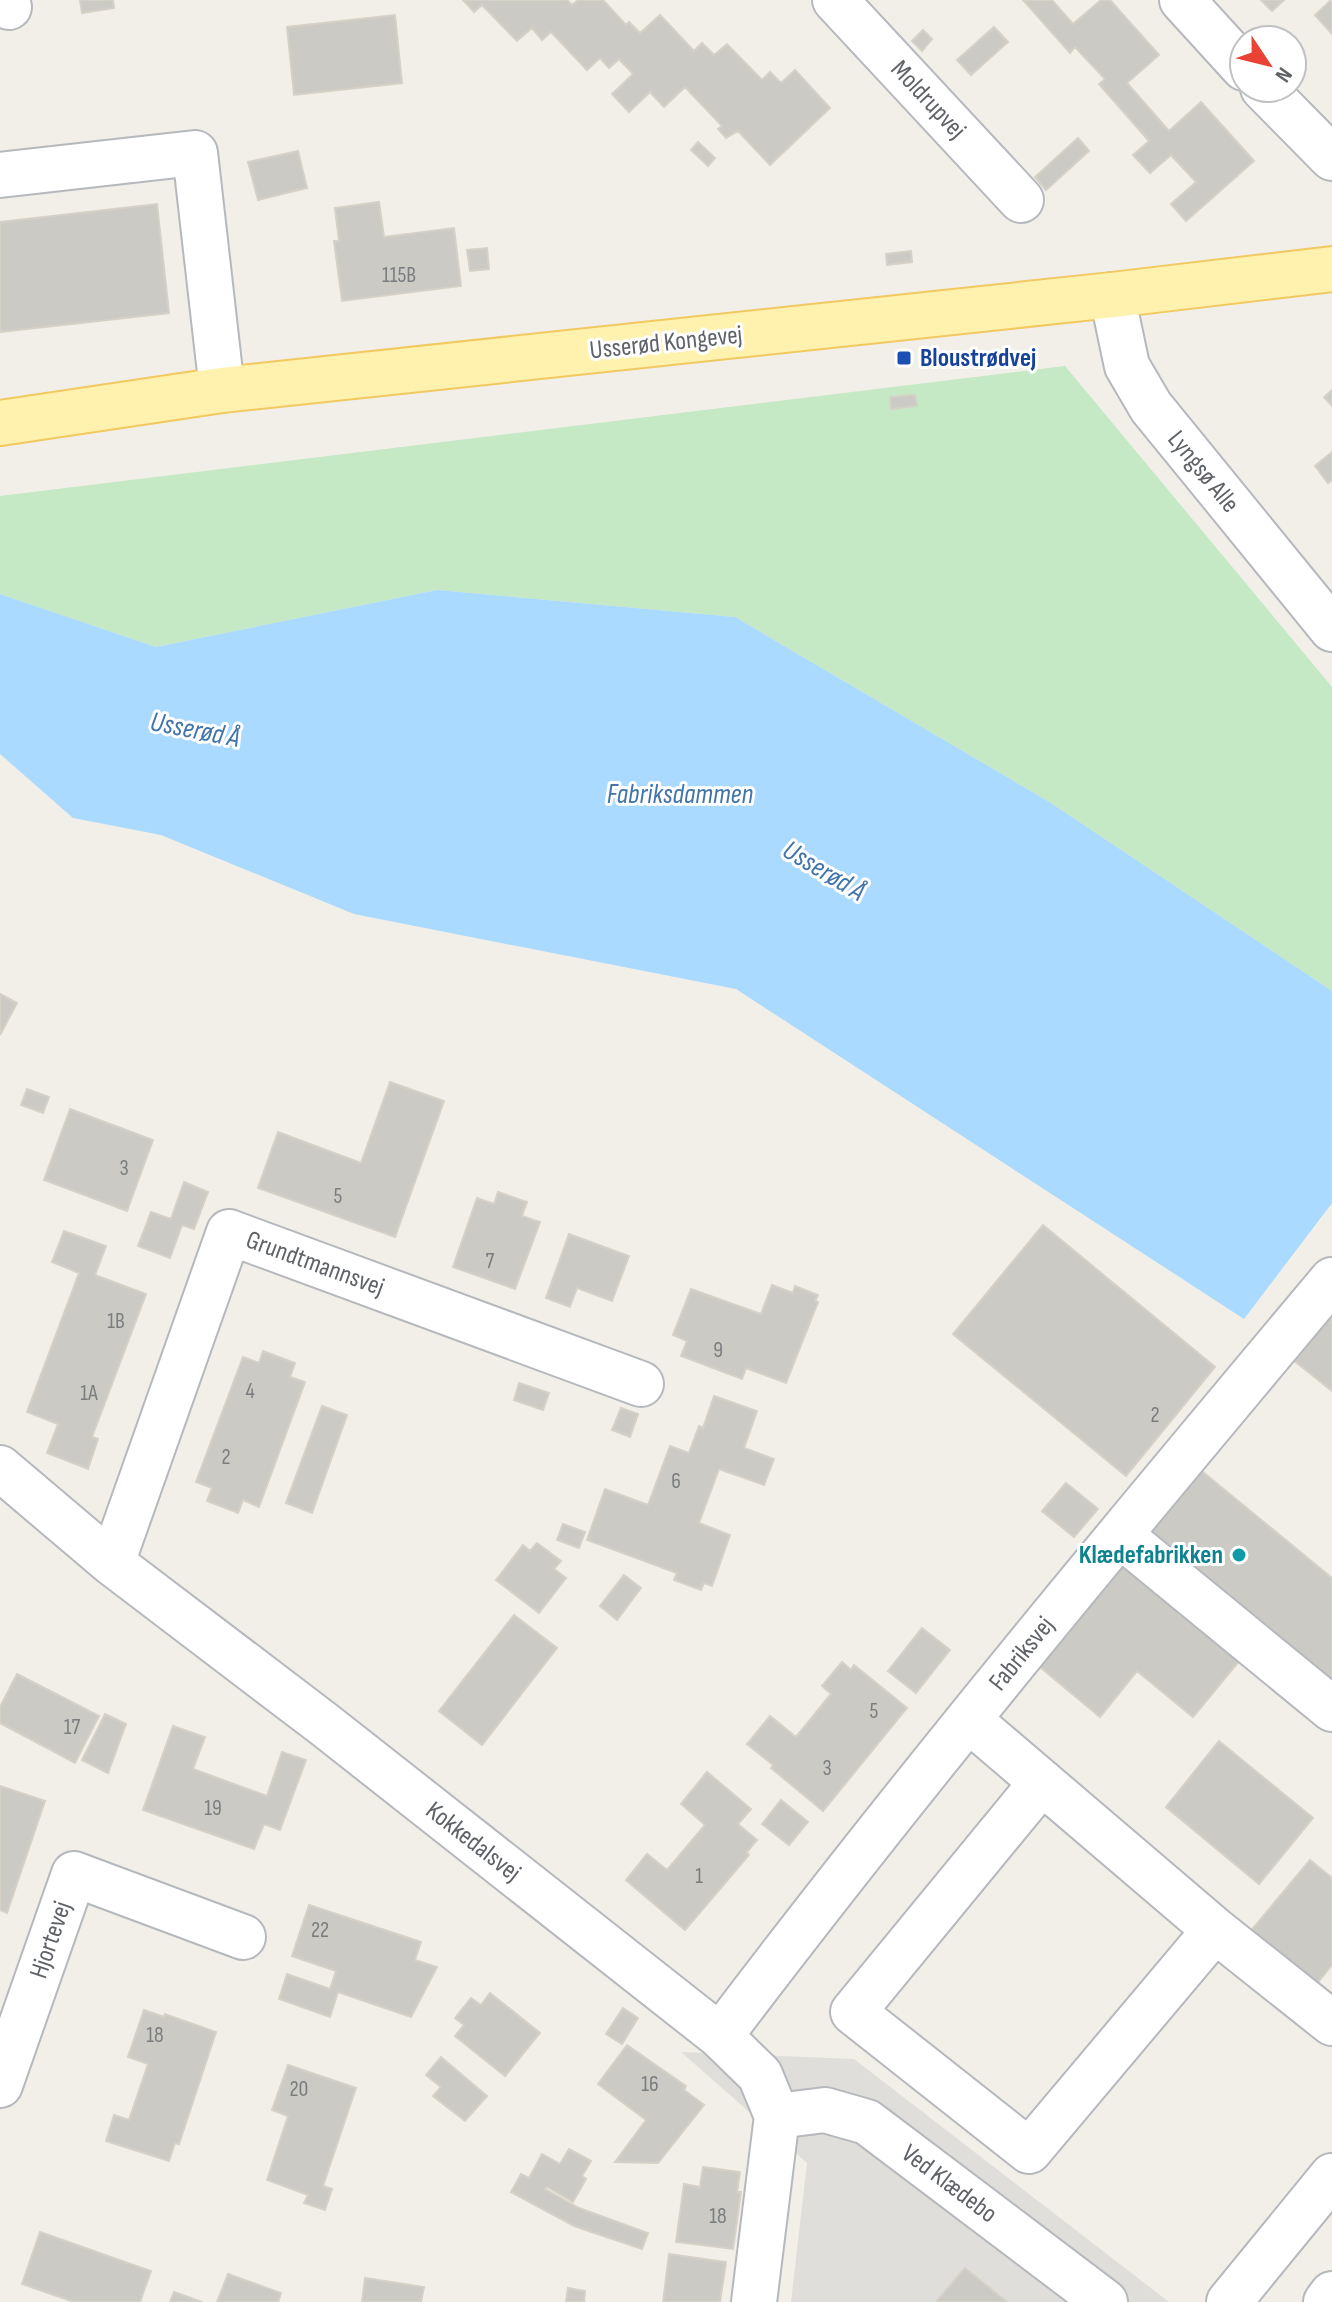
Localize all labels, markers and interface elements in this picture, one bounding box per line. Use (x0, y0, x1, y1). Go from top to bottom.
north arrow (1228, 24, 1308, 104)
street label: Moldrupvej (884, 54, 972, 146)
text: N (1269, 62, 1298, 87)
house number: 115B (382, 262, 416, 289)
street label: Usserød Kongevej (588, 320, 744, 366)
place label: Bloustrødvej (920, 343, 1036, 374)
marker: Bloustrødvej (895, 349, 913, 367)
street label: Lyngsø Alle (1161, 425, 1245, 519)
water label: Usserød Å (147, 705, 243, 755)
water label: Fabriksdammen (607, 778, 753, 811)
water label: Usserød Å (777, 834, 871, 908)
house number: 3 (119, 1155, 129, 1182)
house number: 5 (334, 1183, 343, 1210)
street label: Grundtmannsvej (242, 1225, 388, 1303)
house number: 7 (486, 1248, 495, 1275)
house number: 1B (107, 1308, 125, 1335)
house number: 9 (713, 1337, 723, 1364)
house number: 4 (245, 1378, 255, 1405)
house number: 1A (80, 1380, 98, 1407)
house number: 2 (1150, 1402, 1160, 1429)
house number: 2 (221, 1444, 231, 1471)
house number: 6 (671, 1468, 681, 1495)
place label: Klædefabrikken (1079, 1540, 1223, 1571)
marker: Klædefabrikken (1230, 1546, 1248, 1564)
street label: Fabriksvej (983, 1611, 1061, 1697)
house number: 5 (870, 1698, 879, 1725)
house number: 17 (64, 1714, 80, 1741)
house number: 3 (822, 1755, 832, 1782)
house number: 19 (204, 1795, 222, 1822)
street label: Kokkedalsvej (419, 1795, 527, 1889)
house number: 1 (695, 1863, 703, 1890)
street label: Hjortevej (23, 1897, 79, 1983)
house number: 22 (311, 1917, 329, 1944)
house number: 18 (146, 2022, 164, 2049)
house number: 16 (641, 2071, 659, 2098)
house number: 20 (290, 2076, 308, 2103)
street label: Ved Klædebo (895, 2138, 1003, 2230)
house number: 18 (709, 2203, 727, 2230)

